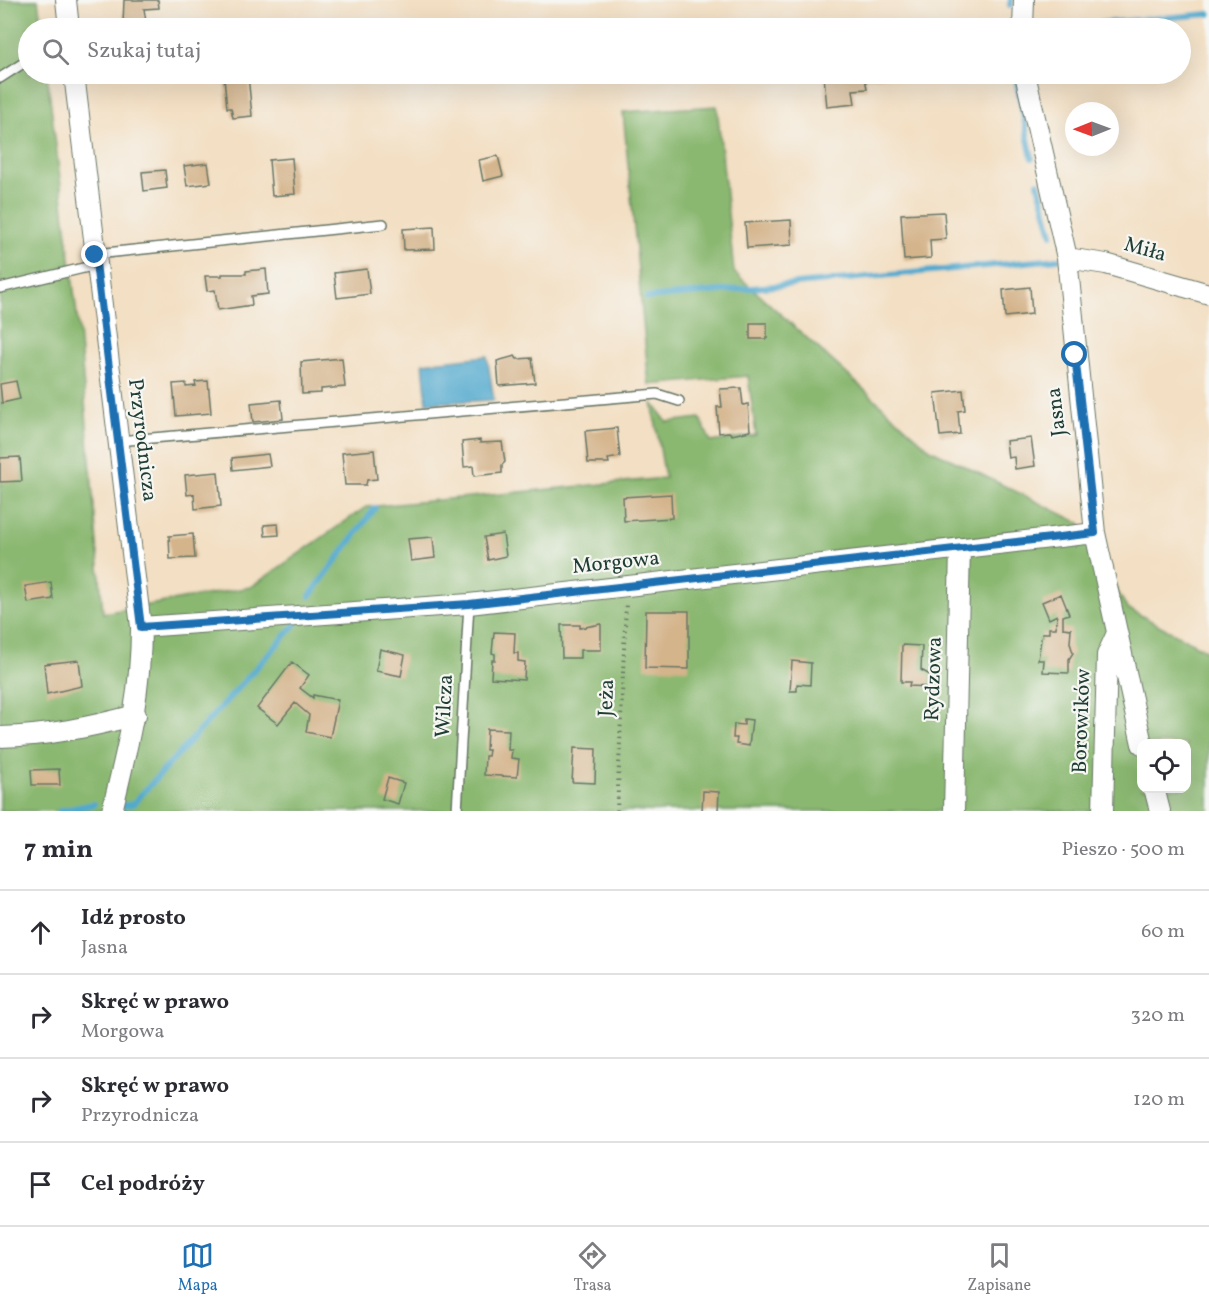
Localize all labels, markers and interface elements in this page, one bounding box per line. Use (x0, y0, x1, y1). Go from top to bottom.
search box (18, 18, 1191, 84)
icon: search (39, 35, 72, 68)
text: Szukaj tutaj (87, 36, 201, 67)
north arrow (1065, 102, 1119, 156)
street label: Miła (1121, 230, 1169, 270)
route end (81, 241, 107, 267)
route start (1061, 341, 1087, 367)
street label: Przyrodnicza (120, 377, 164, 503)
street label: Jasna (1040, 386, 1074, 438)
street label: Morgowa (571, 544, 661, 582)
street label: Rydzowa (918, 636, 950, 722)
street label: Borowików (1066, 668, 1098, 774)
street label: Wilcza (429, 674, 461, 738)
street label: Jeża (592, 679, 622, 717)
map controls (1137, 739, 1191, 793)
button: locate (1137, 739, 1191, 793)
text: 7 min (24, 832, 93, 868)
text: Pieszo · 500 m (1061, 836, 1185, 864)
text: Idź prosto (81, 903, 186, 934)
icon: ahead (24, 916, 57, 949)
text: 60 m (1141, 918, 1185, 946)
text: Jasna (81, 934, 128, 962)
text: Skręć w prawo (81, 987, 229, 1018)
icon: right (24, 1000, 57, 1033)
text: 320 m (1130, 1002, 1185, 1030)
text: Morgowa (81, 1018, 164, 1046)
text: Skręć w prawo (81, 1071, 229, 1102)
icon: right (24, 1084, 57, 1117)
text: 120 m (1133, 1086, 1185, 1114)
text: Przyrodnicza (81, 1102, 199, 1130)
icon: arrive (24, 1168, 57, 1201)
text: Cel podróży (81, 1169, 205, 1200)
tab: Mapa (178, 1239, 218, 1297)
tab: Trasa (573, 1239, 612, 1297)
tab: Zapisane (967, 1239, 1031, 1297)

